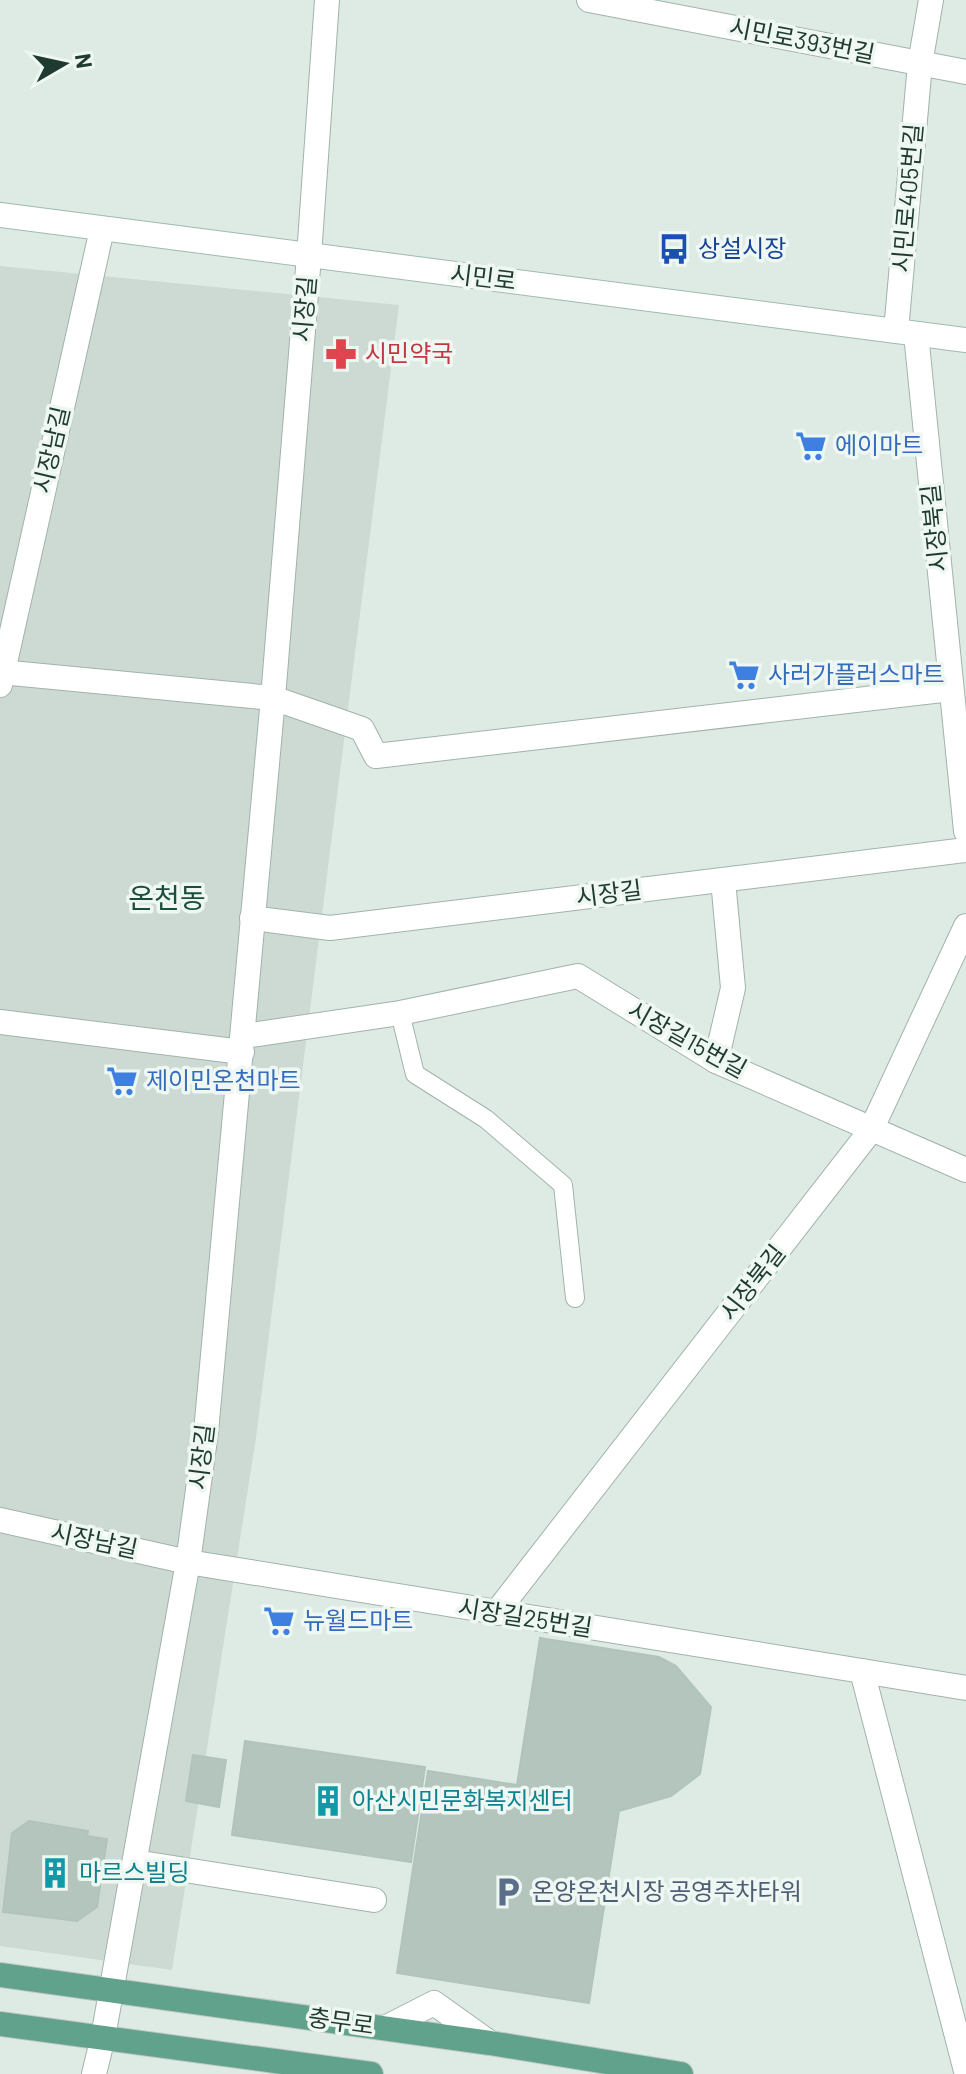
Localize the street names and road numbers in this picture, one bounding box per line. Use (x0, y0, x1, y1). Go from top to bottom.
street label: 시민로393번길 (727, 11, 878, 68)
street label: 시민로405번길 (886, 122, 927, 274)
street label: 시민로 (449, 258, 518, 295)
street label: 시장길 (286, 275, 321, 343)
street label: 시장남길 (26, 403, 75, 496)
street label: 시장북길 (914, 483, 953, 574)
street label: 시장길 (574, 874, 643, 911)
street label: 시장길15번길 (623, 994, 752, 1083)
street label: 시장북길 (713, 1238, 790, 1326)
street label: 시장길 (182, 1422, 219, 1491)
street label: 시장남길 (48, 1516, 141, 1563)
street label: 시장길25번길 (456, 1592, 594, 1641)
street label: 충무로 (306, 2002, 376, 2039)

